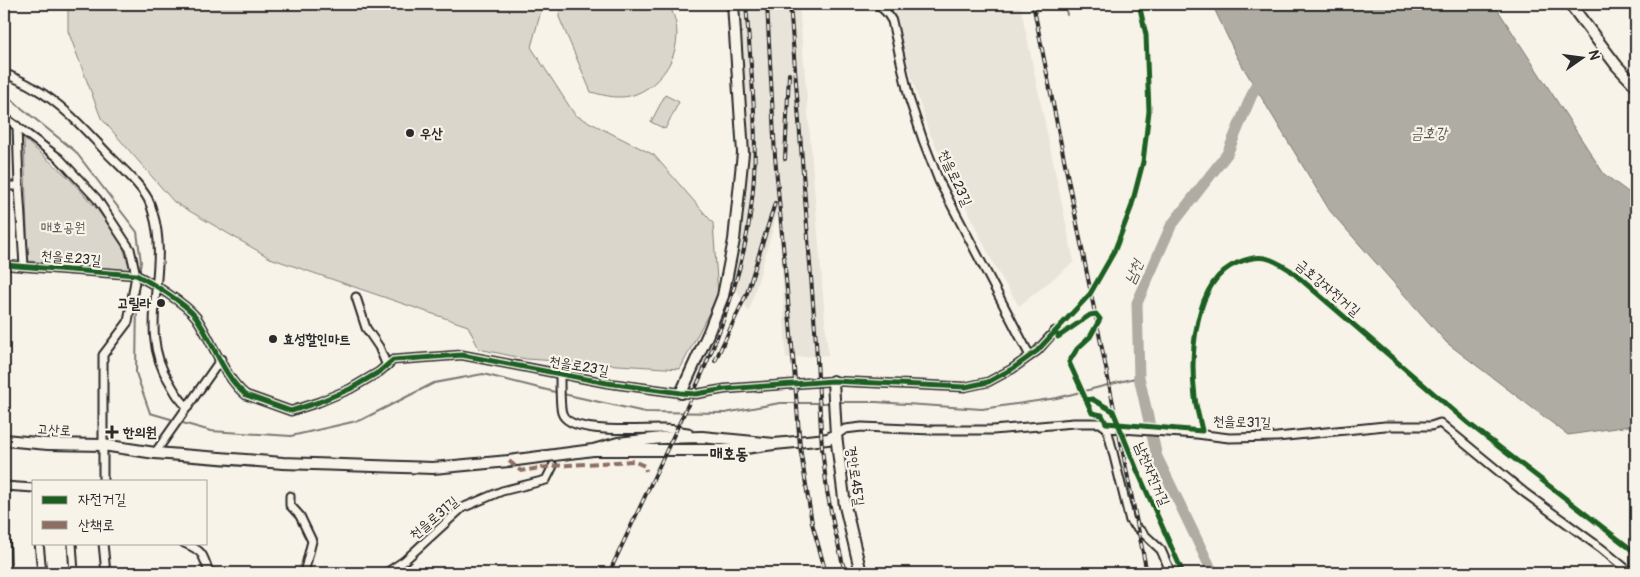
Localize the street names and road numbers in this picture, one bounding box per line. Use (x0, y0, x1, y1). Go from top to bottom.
street label: 천을로23길 (935, 147, 976, 210)
street label: 천을로23길 (40, 247, 102, 269)
street label: 금호강자전거길 (1292, 256, 1364, 320)
street label: 천을로23길 (548, 352, 611, 380)
street label: 천을로31길 (1213, 412, 1272, 432)
street label: 고산로 (37, 421, 71, 439)
street label: 남천자전거길 (1131, 440, 1173, 509)
street label: 경안로45길 (842, 445, 868, 508)
street label: 천을로31길 (406, 492, 462, 543)

